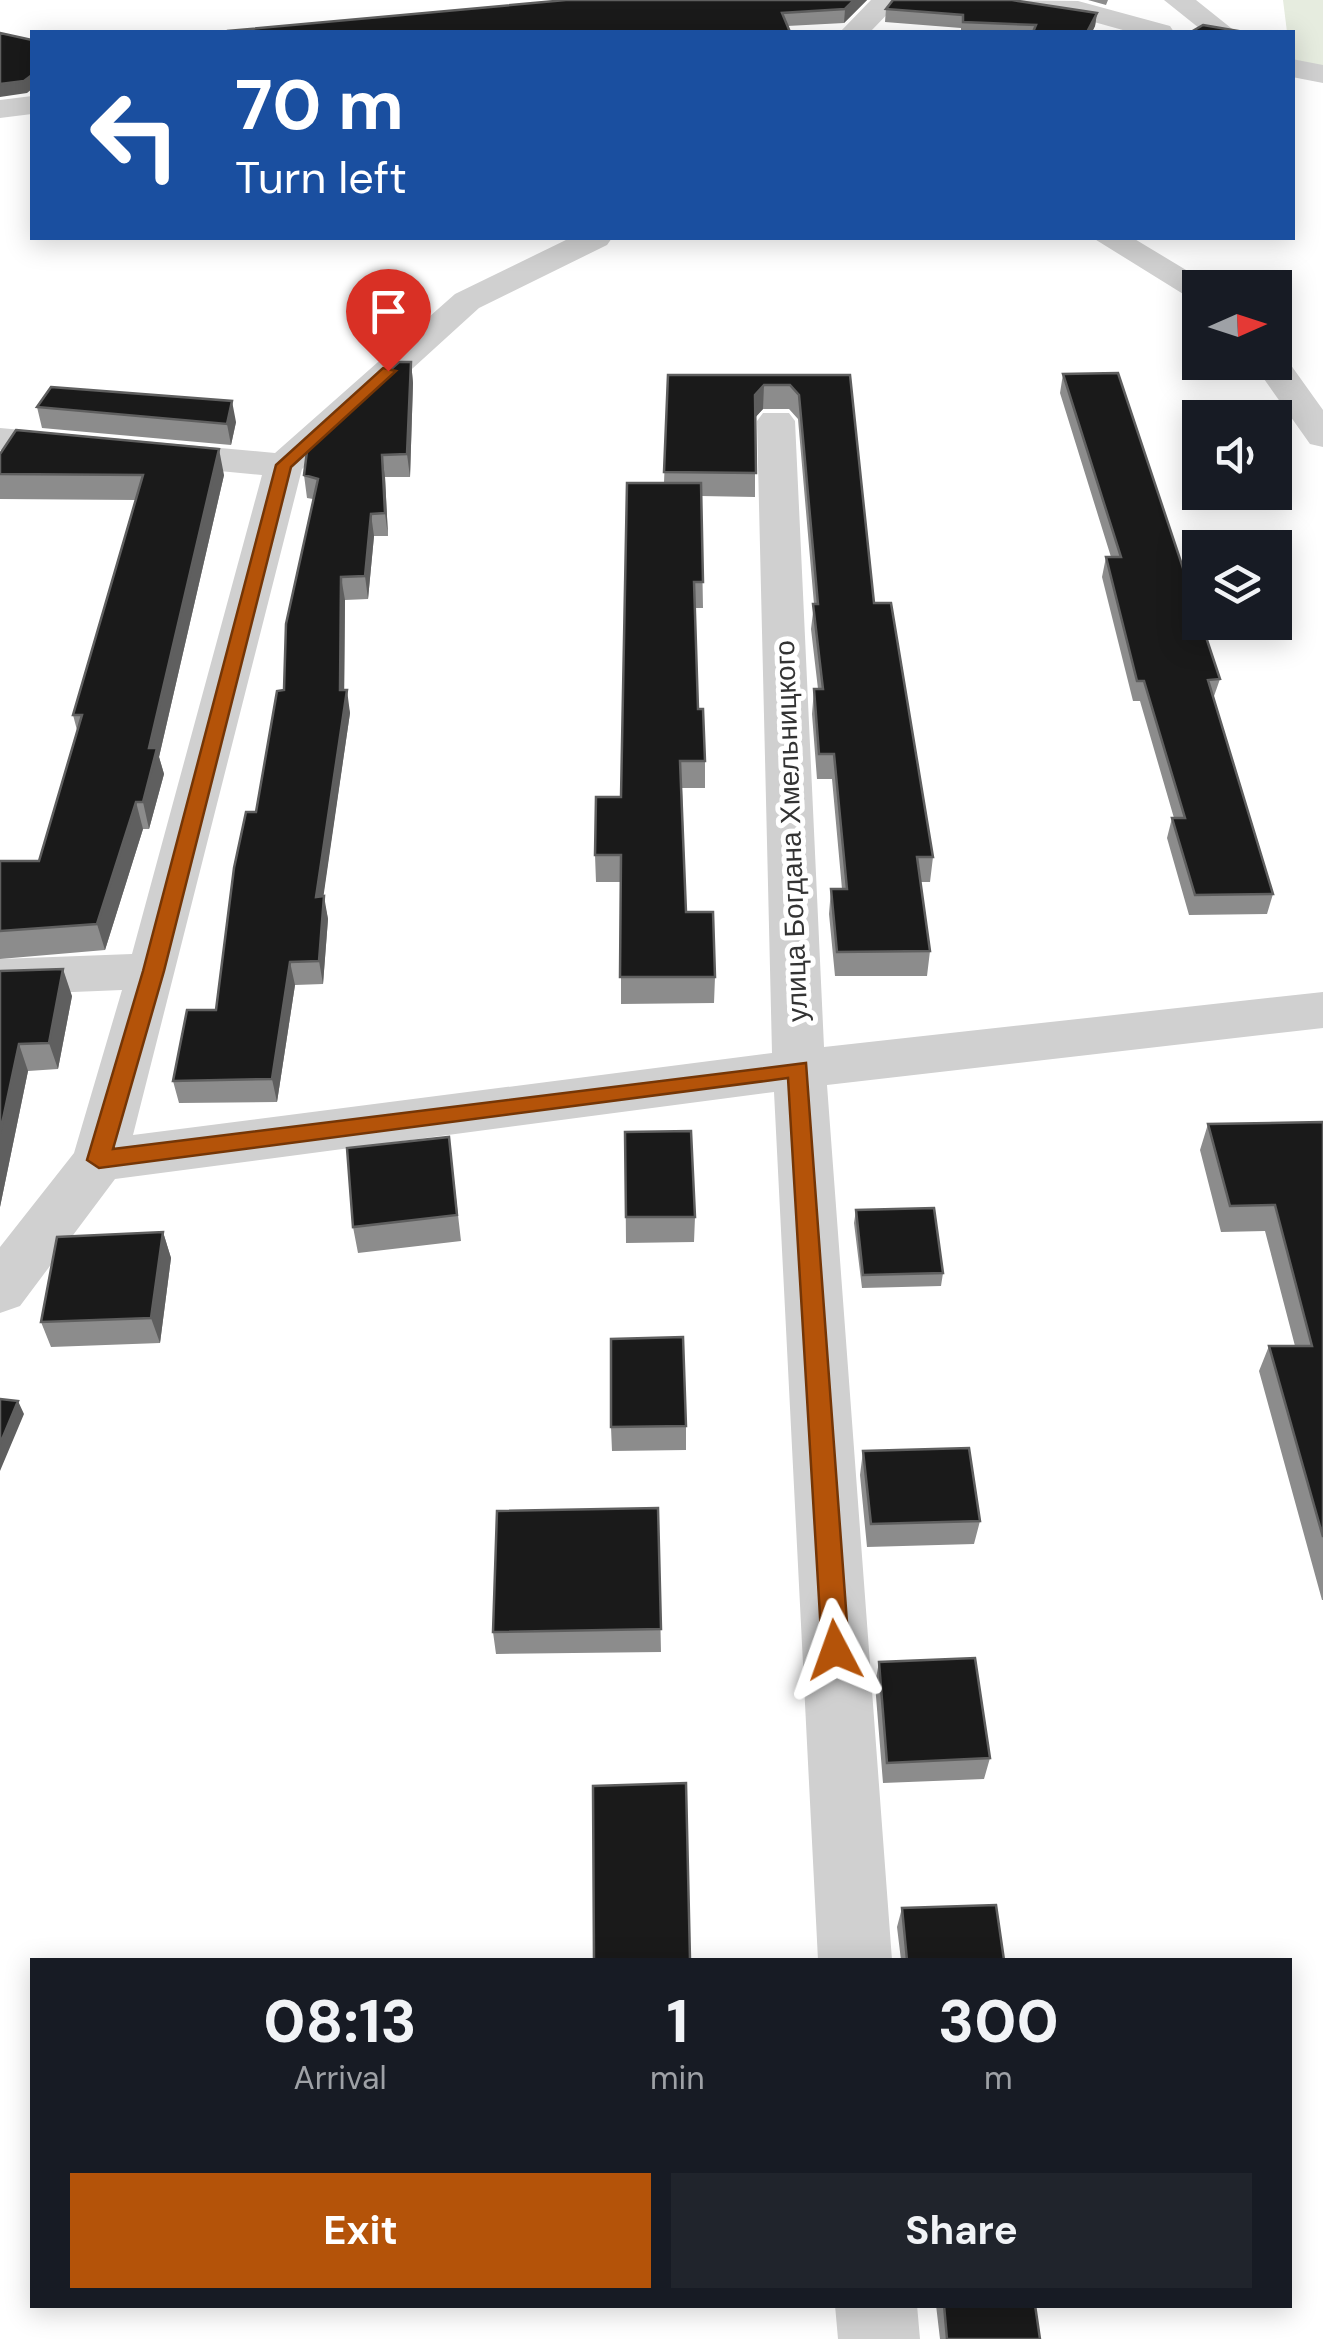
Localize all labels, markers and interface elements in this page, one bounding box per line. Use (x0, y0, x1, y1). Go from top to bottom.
text: 70 m (235, 60, 404, 151)
icon: left (70, 70, 200, 200)
text: Turn left (235, 148, 407, 207)
pin (346, 269, 431, 372)
north arrow (1182, 270, 1292, 380)
map controls (1182, 270, 1292, 640)
icon: arrive (361, 284, 416, 339)
button: sound (1182, 400, 1292, 510)
button: layers (1182, 530, 1292, 640)
street label: улица Богдана Хмельницкого (766, 640, 816, 1022)
position arrow (783, 1598, 887, 1702)
text: 08:13 (263, 1982, 417, 2061)
text: 1 (666, 1982, 688, 2061)
text: 300 (938, 1982, 1059, 2061)
text: Arrival (293, 2057, 387, 2099)
text: min (650, 2057, 705, 2099)
text: m (984, 2057, 1013, 2099)
button: Exit (70, 2173, 651, 2288)
button: Share (671, 2173, 1252, 2288)

